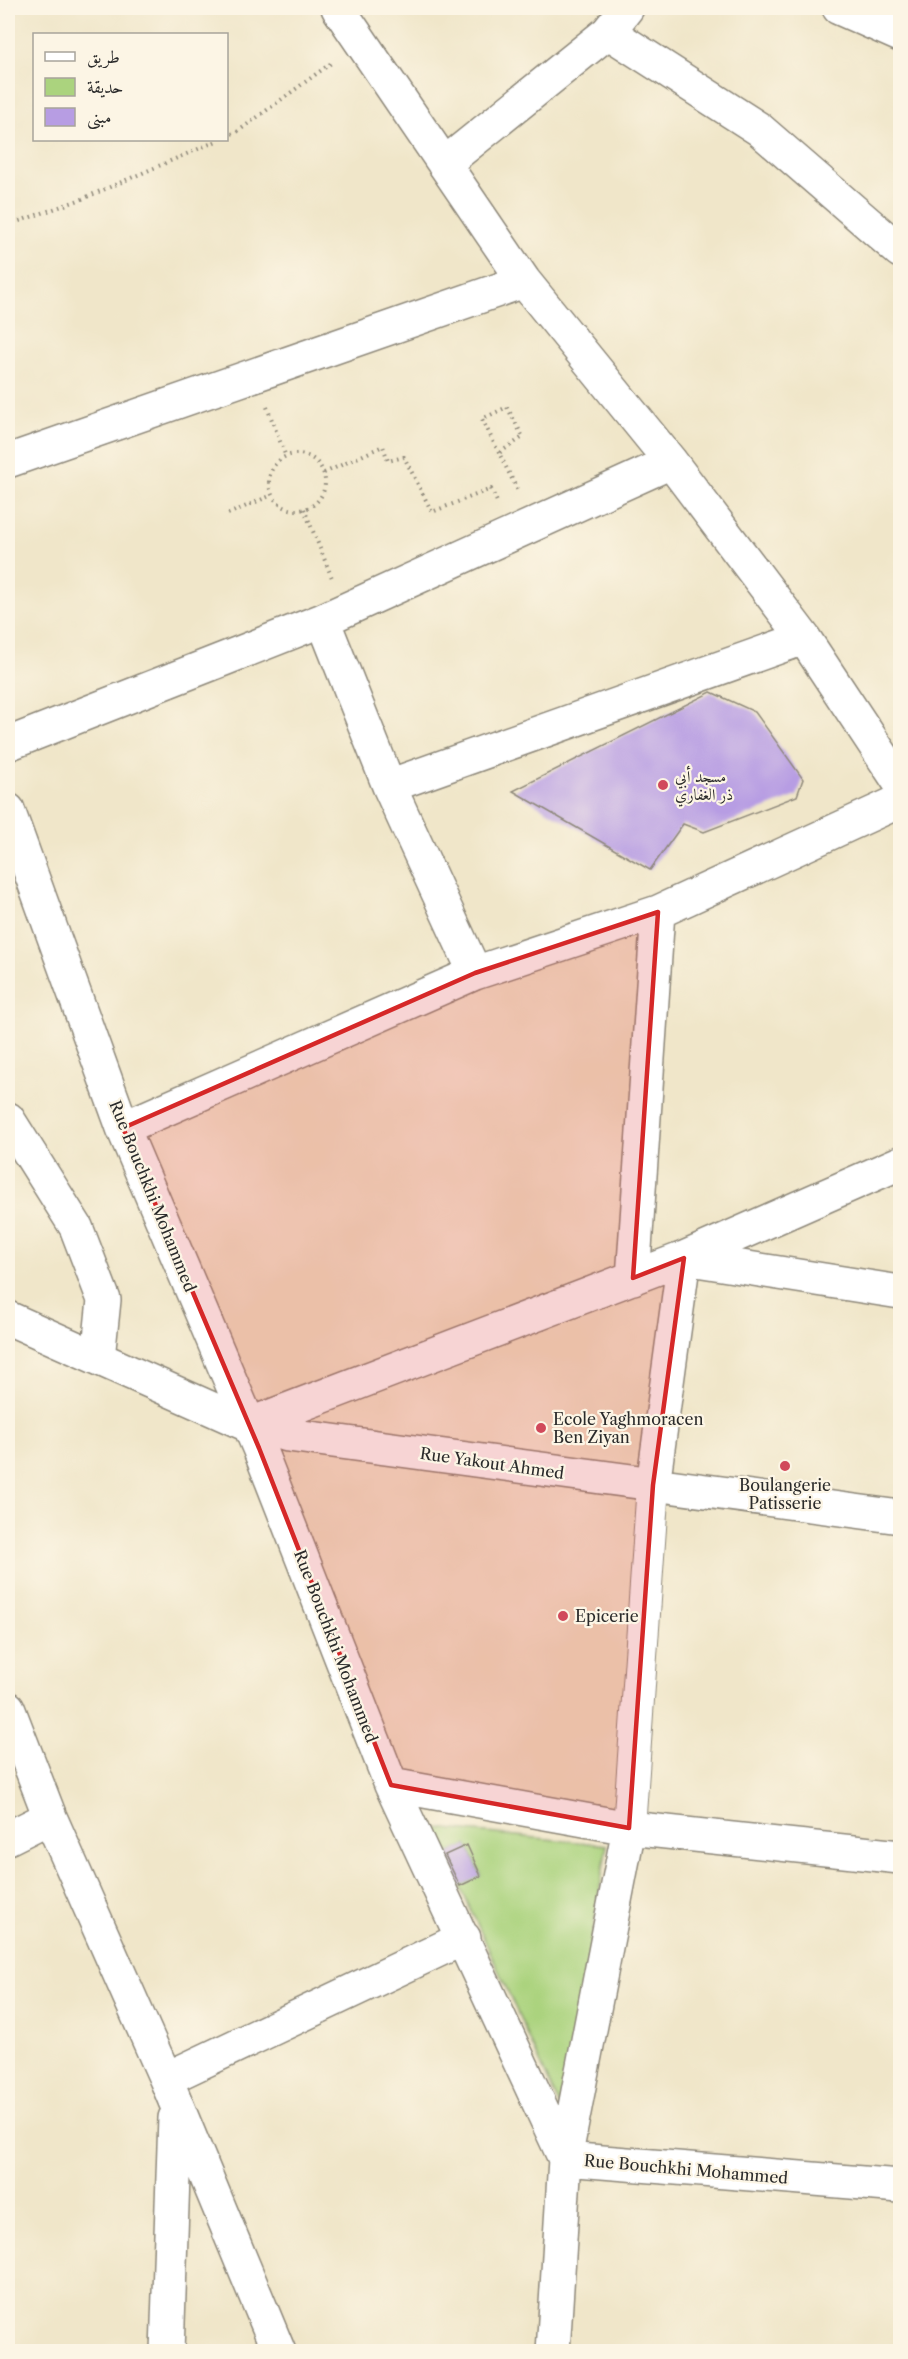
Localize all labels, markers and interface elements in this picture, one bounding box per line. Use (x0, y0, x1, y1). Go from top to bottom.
legend (33, 33, 228, 141)
text: طريق (87, 46, 120, 69)
text: حديقة (87, 76, 123, 98)
text: مبنى (87, 106, 112, 130)
place label: مسجد أبي ذر الغفاري (675, 765, 733, 807)
marker: مسجد أبي ذر الغفاري (656, 778, 670, 792)
street label: Rue Bouchkhi Mohammed (105, 1097, 201, 1295)
place label: Ecole Yaghmoracen Ben Ziyan (553, 1409, 704, 1447)
marker: Ecole Yaghmoracen Ben Ziyan (534, 1421, 548, 1435)
street label: Rue Yakout Ahmed (419, 1443, 566, 1483)
marker: Boulangerie Patisserie (778, 1459, 792, 1473)
place label: Boulangerie Patisserie (739, 1475, 831, 1513)
street label: Rue Bouchkhi Mohammed (290, 1547, 382, 1745)
place label: Epicerie (575, 1606, 639, 1626)
marker: Epicerie (556, 1609, 570, 1623)
street label: Rue Bouchkhi Mohammed (583, 2150, 789, 2188)

